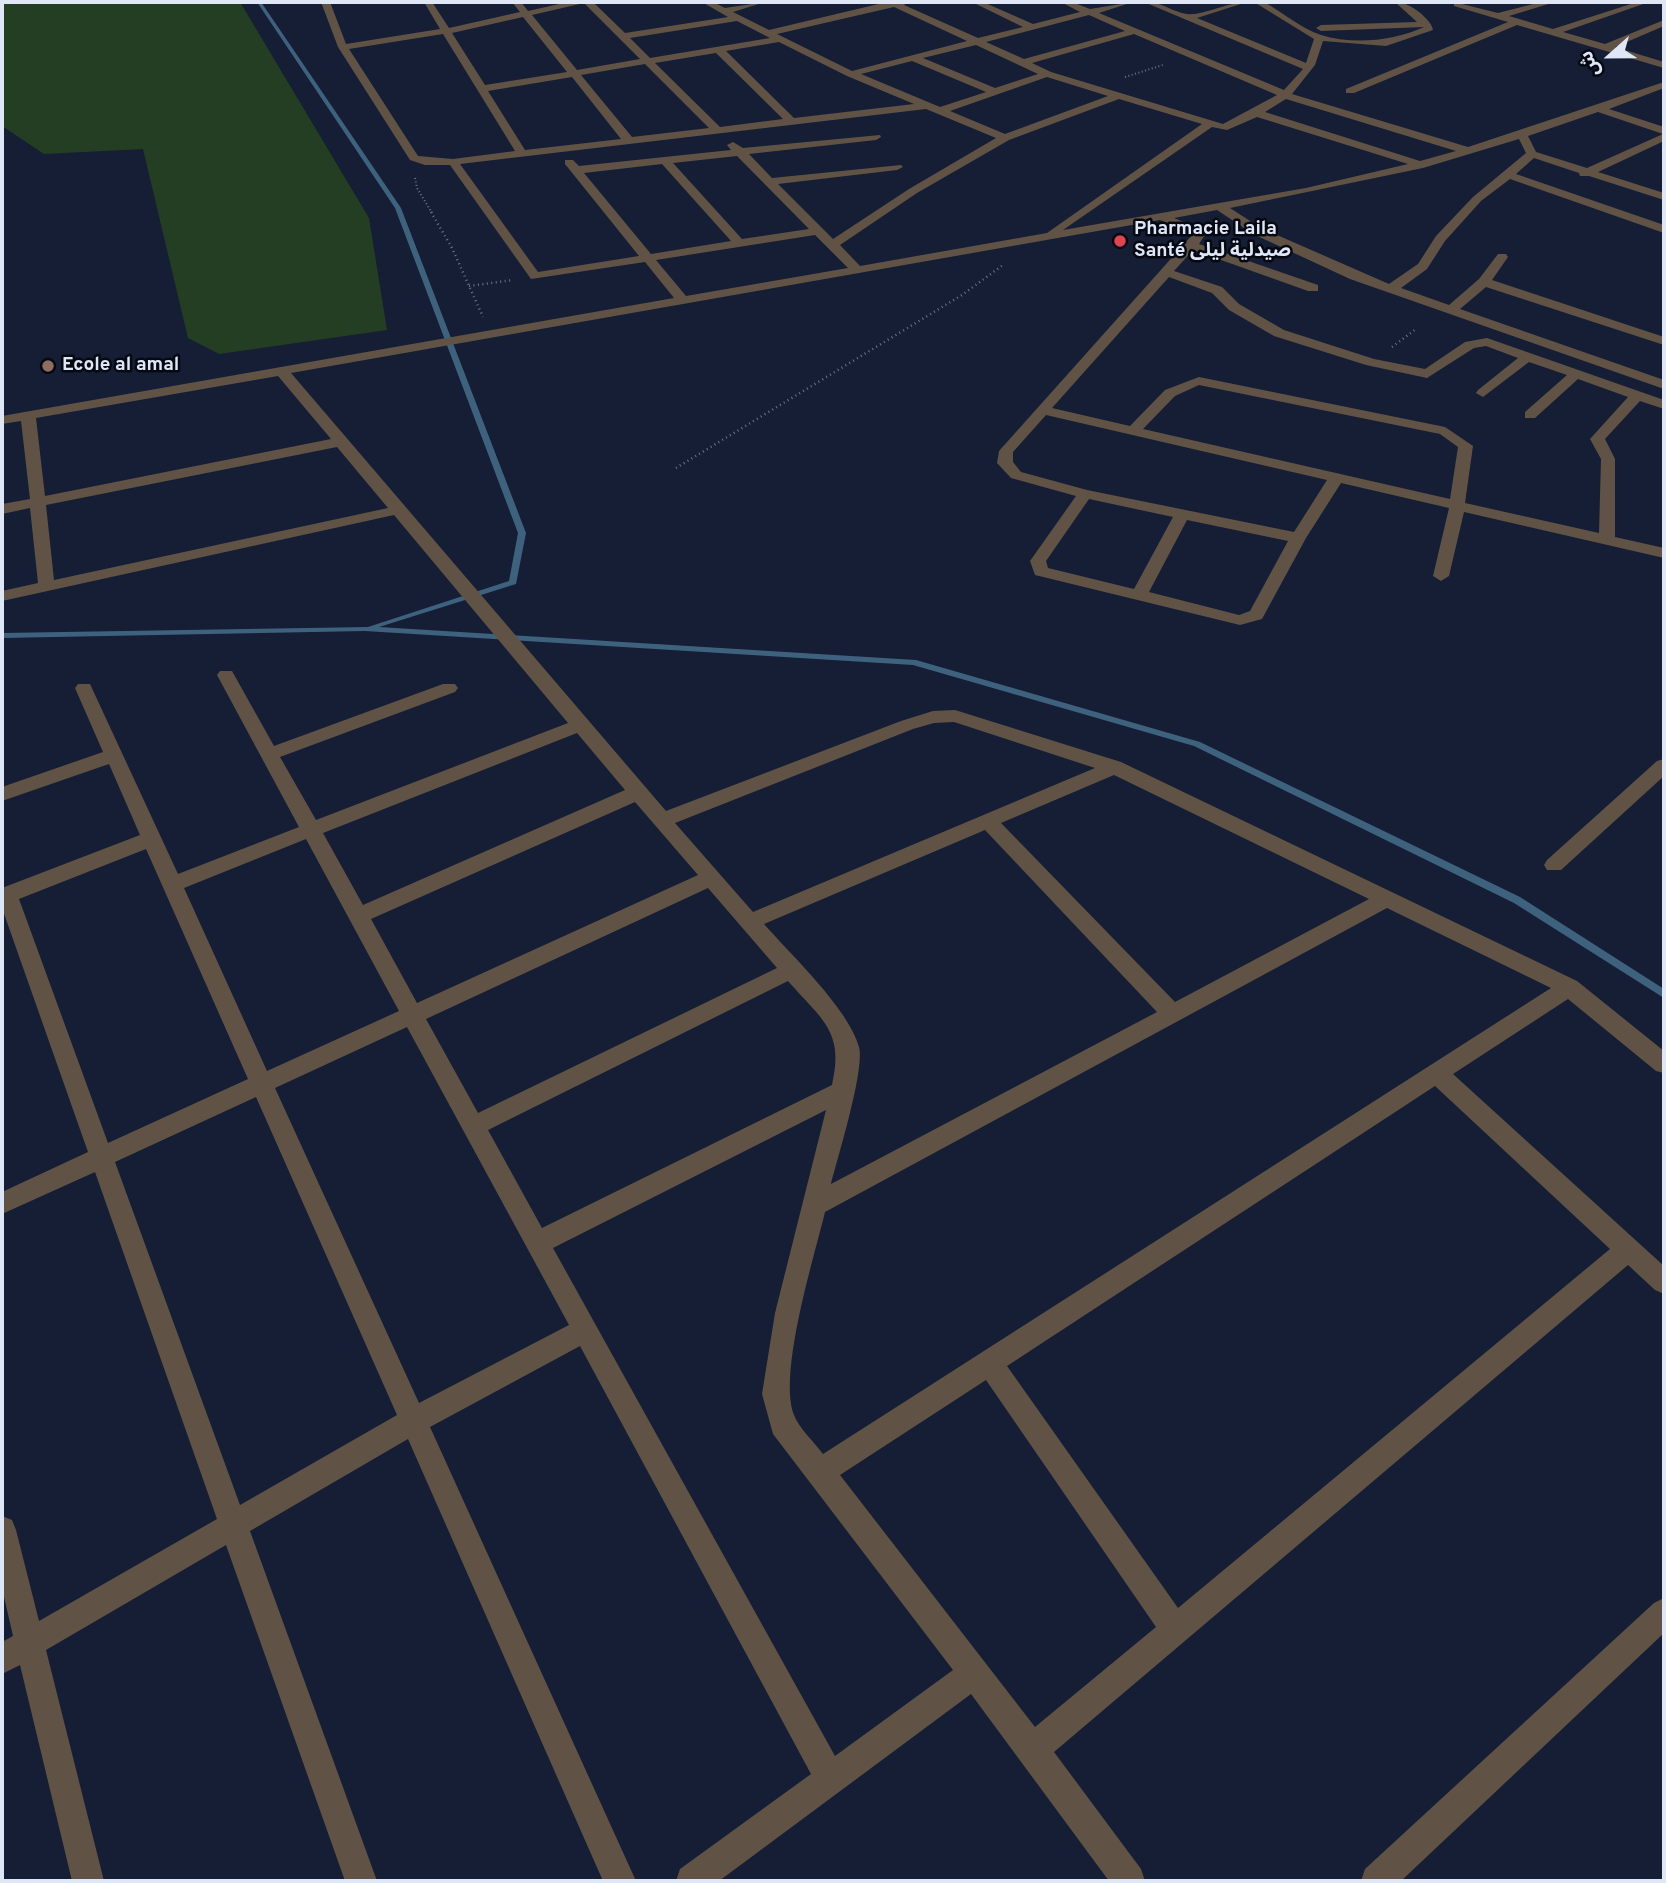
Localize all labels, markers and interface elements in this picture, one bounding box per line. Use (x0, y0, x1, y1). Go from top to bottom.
north arrow (1575, 21, 1645, 91)
text: ش (1575, 47, 1606, 80)
place label: Pharmacie Laila Santé صيدلية ليلى (1134, 219, 1291, 263)
marker: Pharmacie Laila Santé صيدلية ليلى (1112, 233, 1128, 249)
place label: Ecole al amal (62, 355, 179, 377)
marker: Ecole al amal (40, 358, 56, 374)

